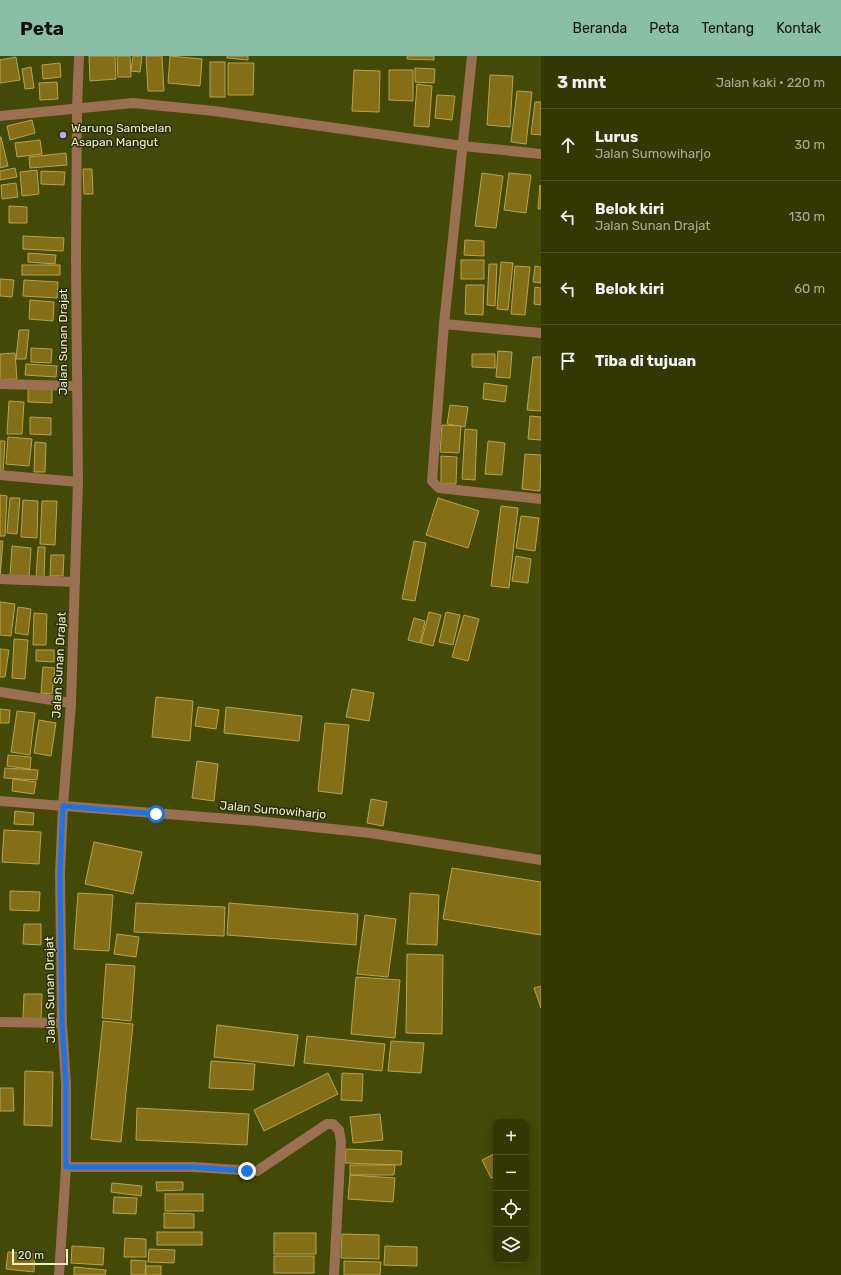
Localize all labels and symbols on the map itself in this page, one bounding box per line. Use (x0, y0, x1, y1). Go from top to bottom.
place label: Warung Sambelan Asapan Mangut (71, 121, 172, 149)
marker: Warung Sambelan Asapan Mangut (58, 130, 68, 140)
street label: Jalan Sunan Drajat (56, 288, 70, 395)
street label: Jalan Sunan Drajat (49, 611, 69, 719)
street label: Jalan Sumowiharjo (219, 798, 327, 822)
route start (147, 805, 165, 823)
street label: Jalan Sunan Drajat (42, 936, 58, 1043)
route end (238, 1162, 256, 1180)
scale bar (12, 1247, 68, 1266)

